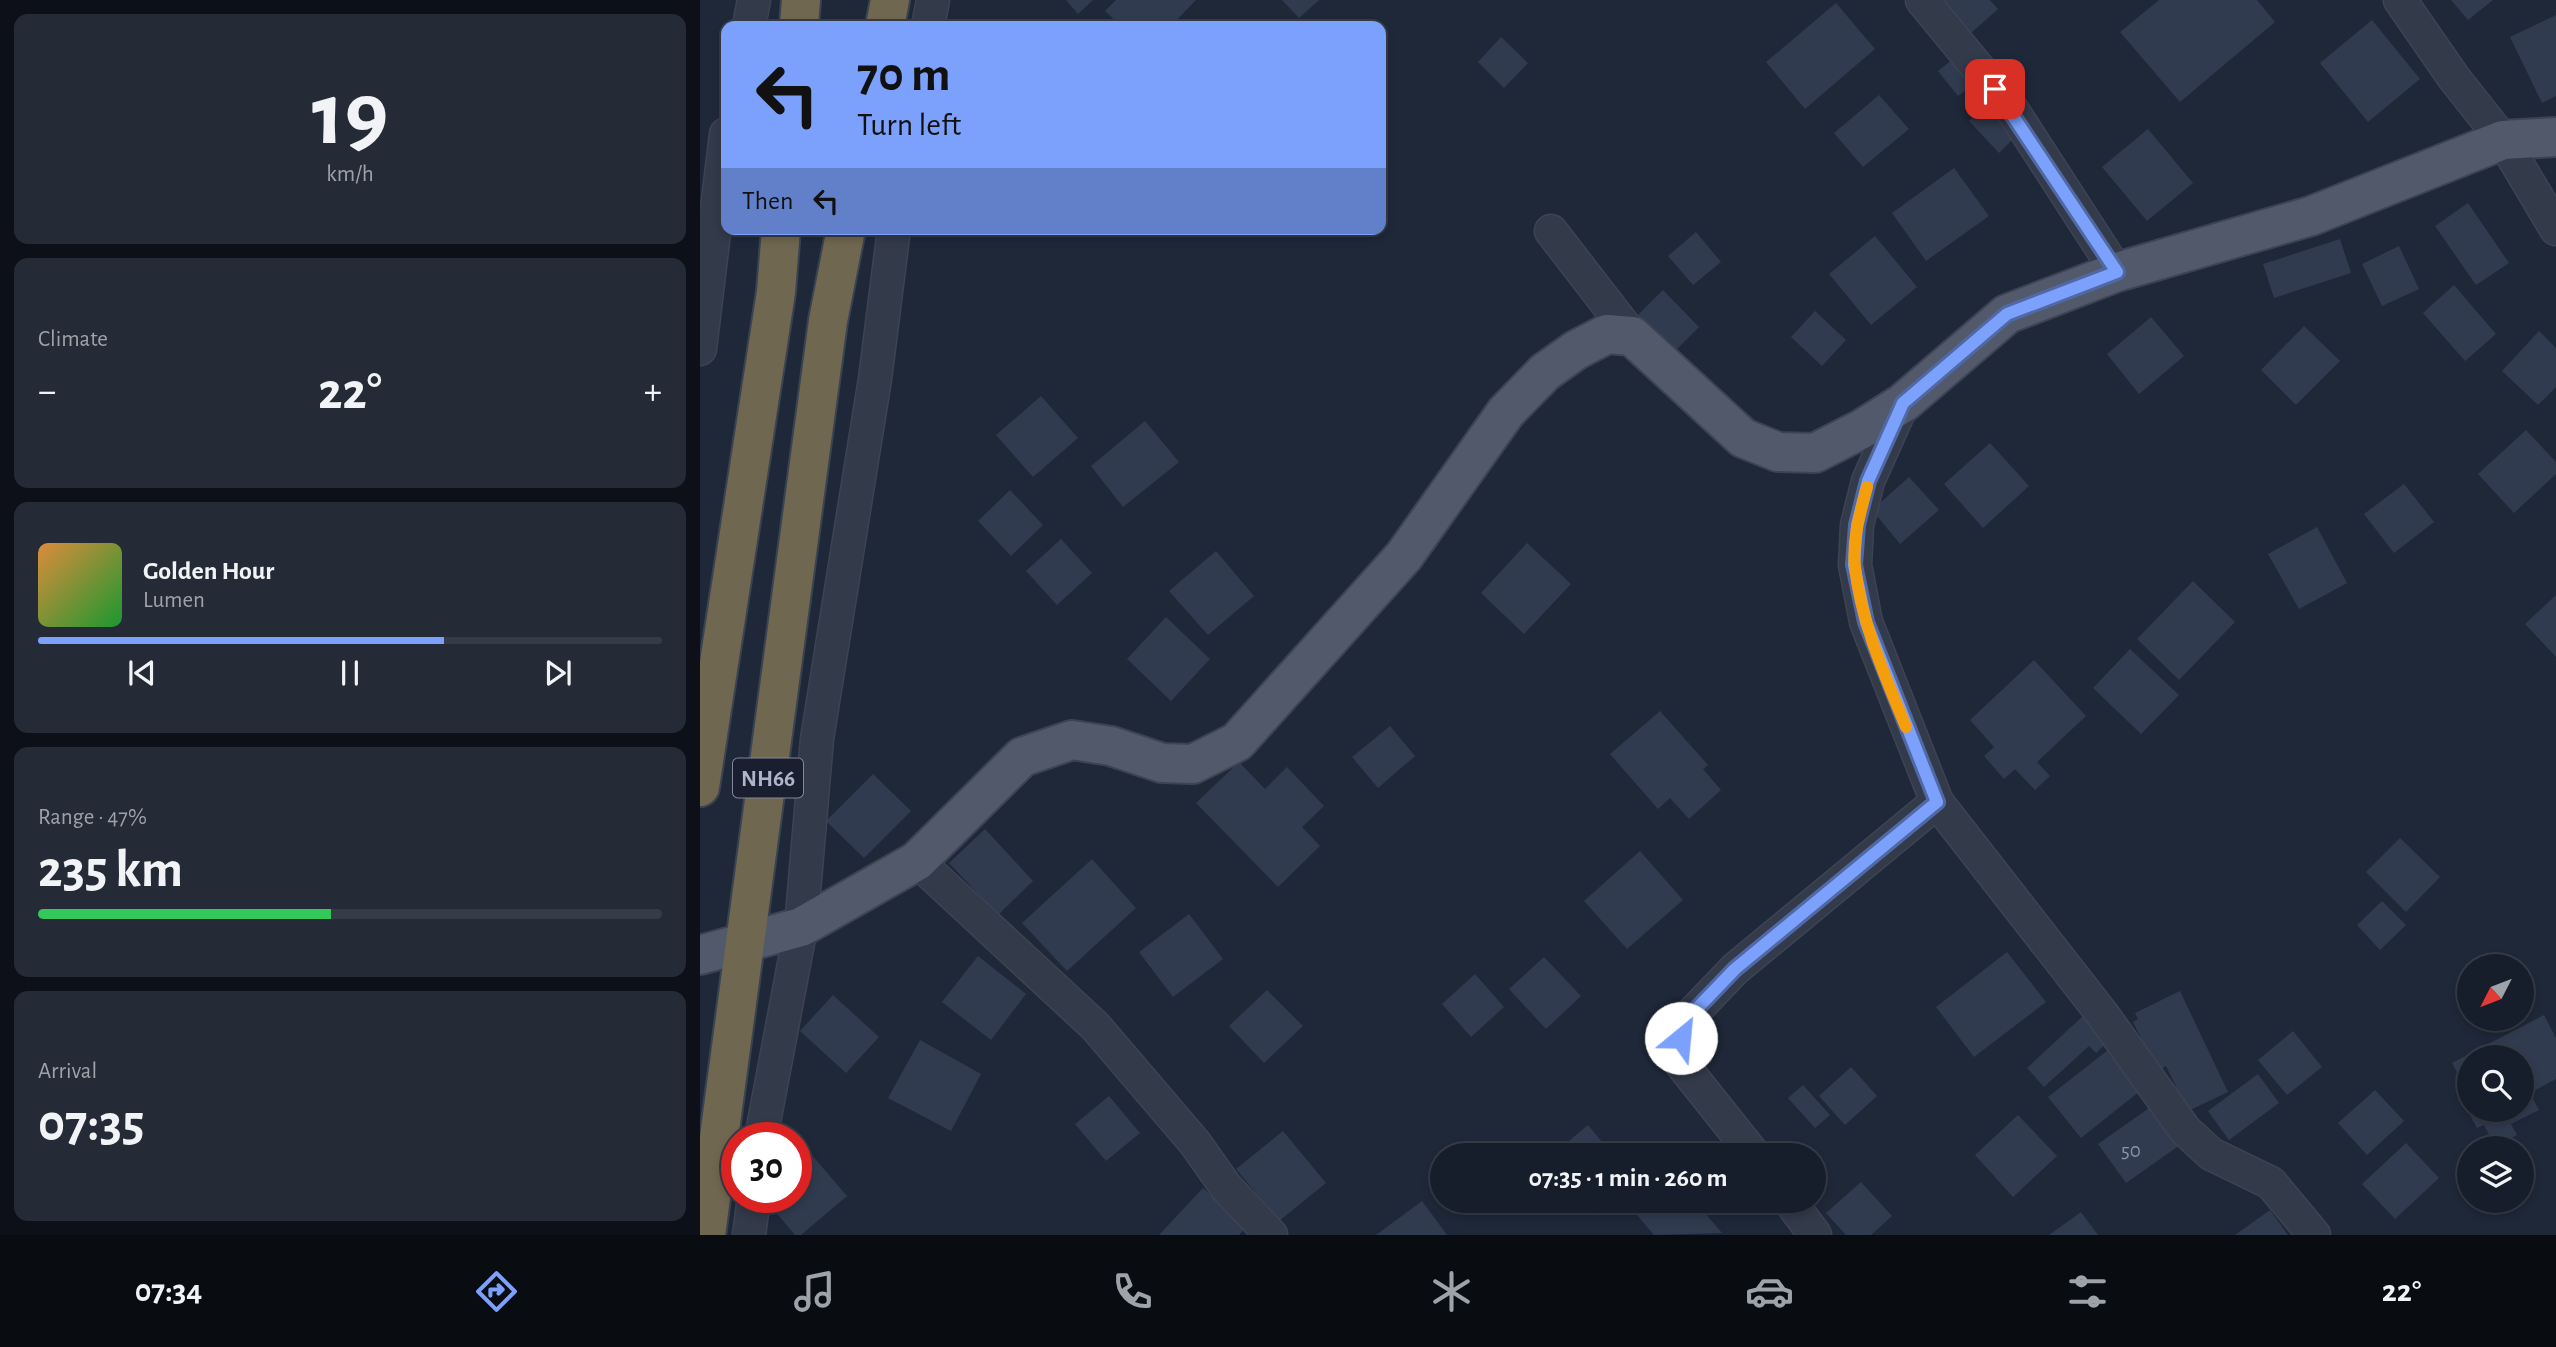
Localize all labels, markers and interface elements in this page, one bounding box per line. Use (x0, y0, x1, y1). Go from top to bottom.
icon: left (742, 49, 833, 140)
text: 70 m (857, 51, 951, 100)
pin (1965, 59, 2025, 119)
text: 19 (312, 70, 388, 161)
icon: arrive (1976, 70, 2014, 108)
text: Turn left (857, 109, 961, 141)
text: km/h (326, 163, 374, 186)
icon: left (807, 182, 845, 220)
text: Then (742, 188, 793, 214)
text: Climate (38, 328, 108, 351)
text: 22° (318, 366, 382, 418)
text: − (38, 373, 56, 411)
text: + (644, 373, 662, 411)
text: Golden Hour (143, 558, 274, 584)
text: Lumen (143, 589, 205, 612)
icon: previous (123, 654, 161, 692)
icon: pause (331, 654, 369, 692)
icon: next (539, 654, 577, 692)
road number: NH66 (733, 758, 803, 798)
text: Range · 47% (38, 806, 147, 829)
text: 235 km (38, 844, 183, 896)
north arrow (2457, 954, 2534, 1031)
map controls (2457, 954, 2534, 1213)
position arrow (1644, 1001, 1718, 1075)
button: search (2457, 1045, 2534, 1122)
text: Arrival (38, 1060, 97, 1083)
text: 07:35 (38, 1098, 144, 1150)
speed limit sign: 30 (721, 1122, 812, 1213)
button: layers (2457, 1136, 2534, 1213)
house number: 50 (2121, 1140, 2141, 1161)
text: 07:35 · 1 min · 260 m (1529, 1165, 1727, 1191)
icon: directions (472, 1267, 521, 1316)
icon: music (790, 1267, 839, 1316)
icon: phone (1108, 1267, 1157, 1316)
icon: climate (1427, 1267, 1476, 1316)
icon: car (1745, 1267, 1794, 1316)
icon: filters (2063, 1267, 2112, 1316)
text: 07:34 (135, 1275, 202, 1307)
text: 22° (2382, 1275, 2421, 1307)

